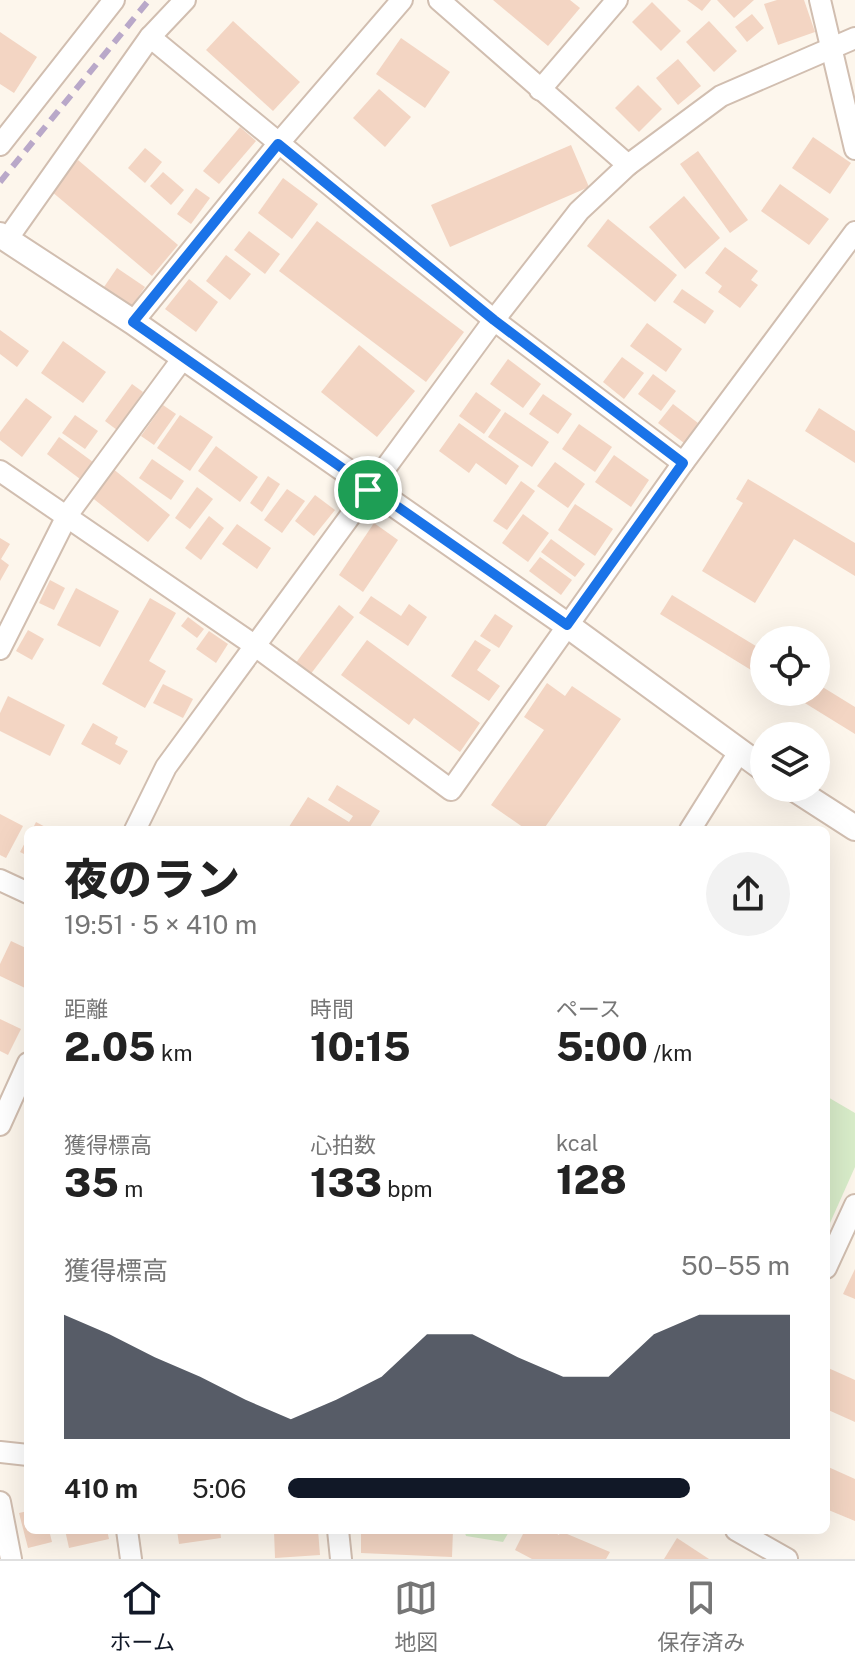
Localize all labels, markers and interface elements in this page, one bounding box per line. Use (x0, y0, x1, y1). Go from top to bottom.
pin (334, 456, 402, 524)
icon: arrive (346, 468, 390, 512)
map controls (750, 626, 830, 802)
button: locate (750, 626, 830, 706)
button: layers (750, 722, 830, 802)
button: share (706, 852, 790, 936)
text: 夜のラン (64, 853, 240, 905)
text: 19:51 · 5 × 410 m (64, 909, 257, 940)
text: 距離 (64, 996, 108, 1022)
text: 時間 (310, 996, 354, 1022)
text: ペース (556, 996, 621, 1022)
text: 2.05 (64, 1023, 156, 1070)
text: 10:15 (310, 1023, 411, 1070)
text: 5:00 (556, 1023, 648, 1070)
text: km (156, 1040, 192, 1066)
text: /km (648, 1040, 692, 1066)
text: kcal (556, 1130, 598, 1156)
text: 獲得標高 (64, 1132, 152, 1158)
text: 心拍数 (310, 1132, 376, 1158)
text: 128 (556, 1156, 627, 1203)
text: 35 (64, 1159, 119, 1206)
text: 133 (310, 1159, 382, 1206)
text: m (119, 1176, 143, 1202)
text: bpm (382, 1176, 433, 1202)
text: 50–55 m (681, 1250, 790, 1281)
text: 獲得標高 (64, 1255, 168, 1286)
text: 410 m (64, 1473, 138, 1504)
text: 5:06 (192, 1473, 246, 1504)
tab: ホーム (110, 1576, 175, 1656)
tab: 地図 (394, 1576, 438, 1656)
tab: 保存済み (657, 1576, 745, 1656)

